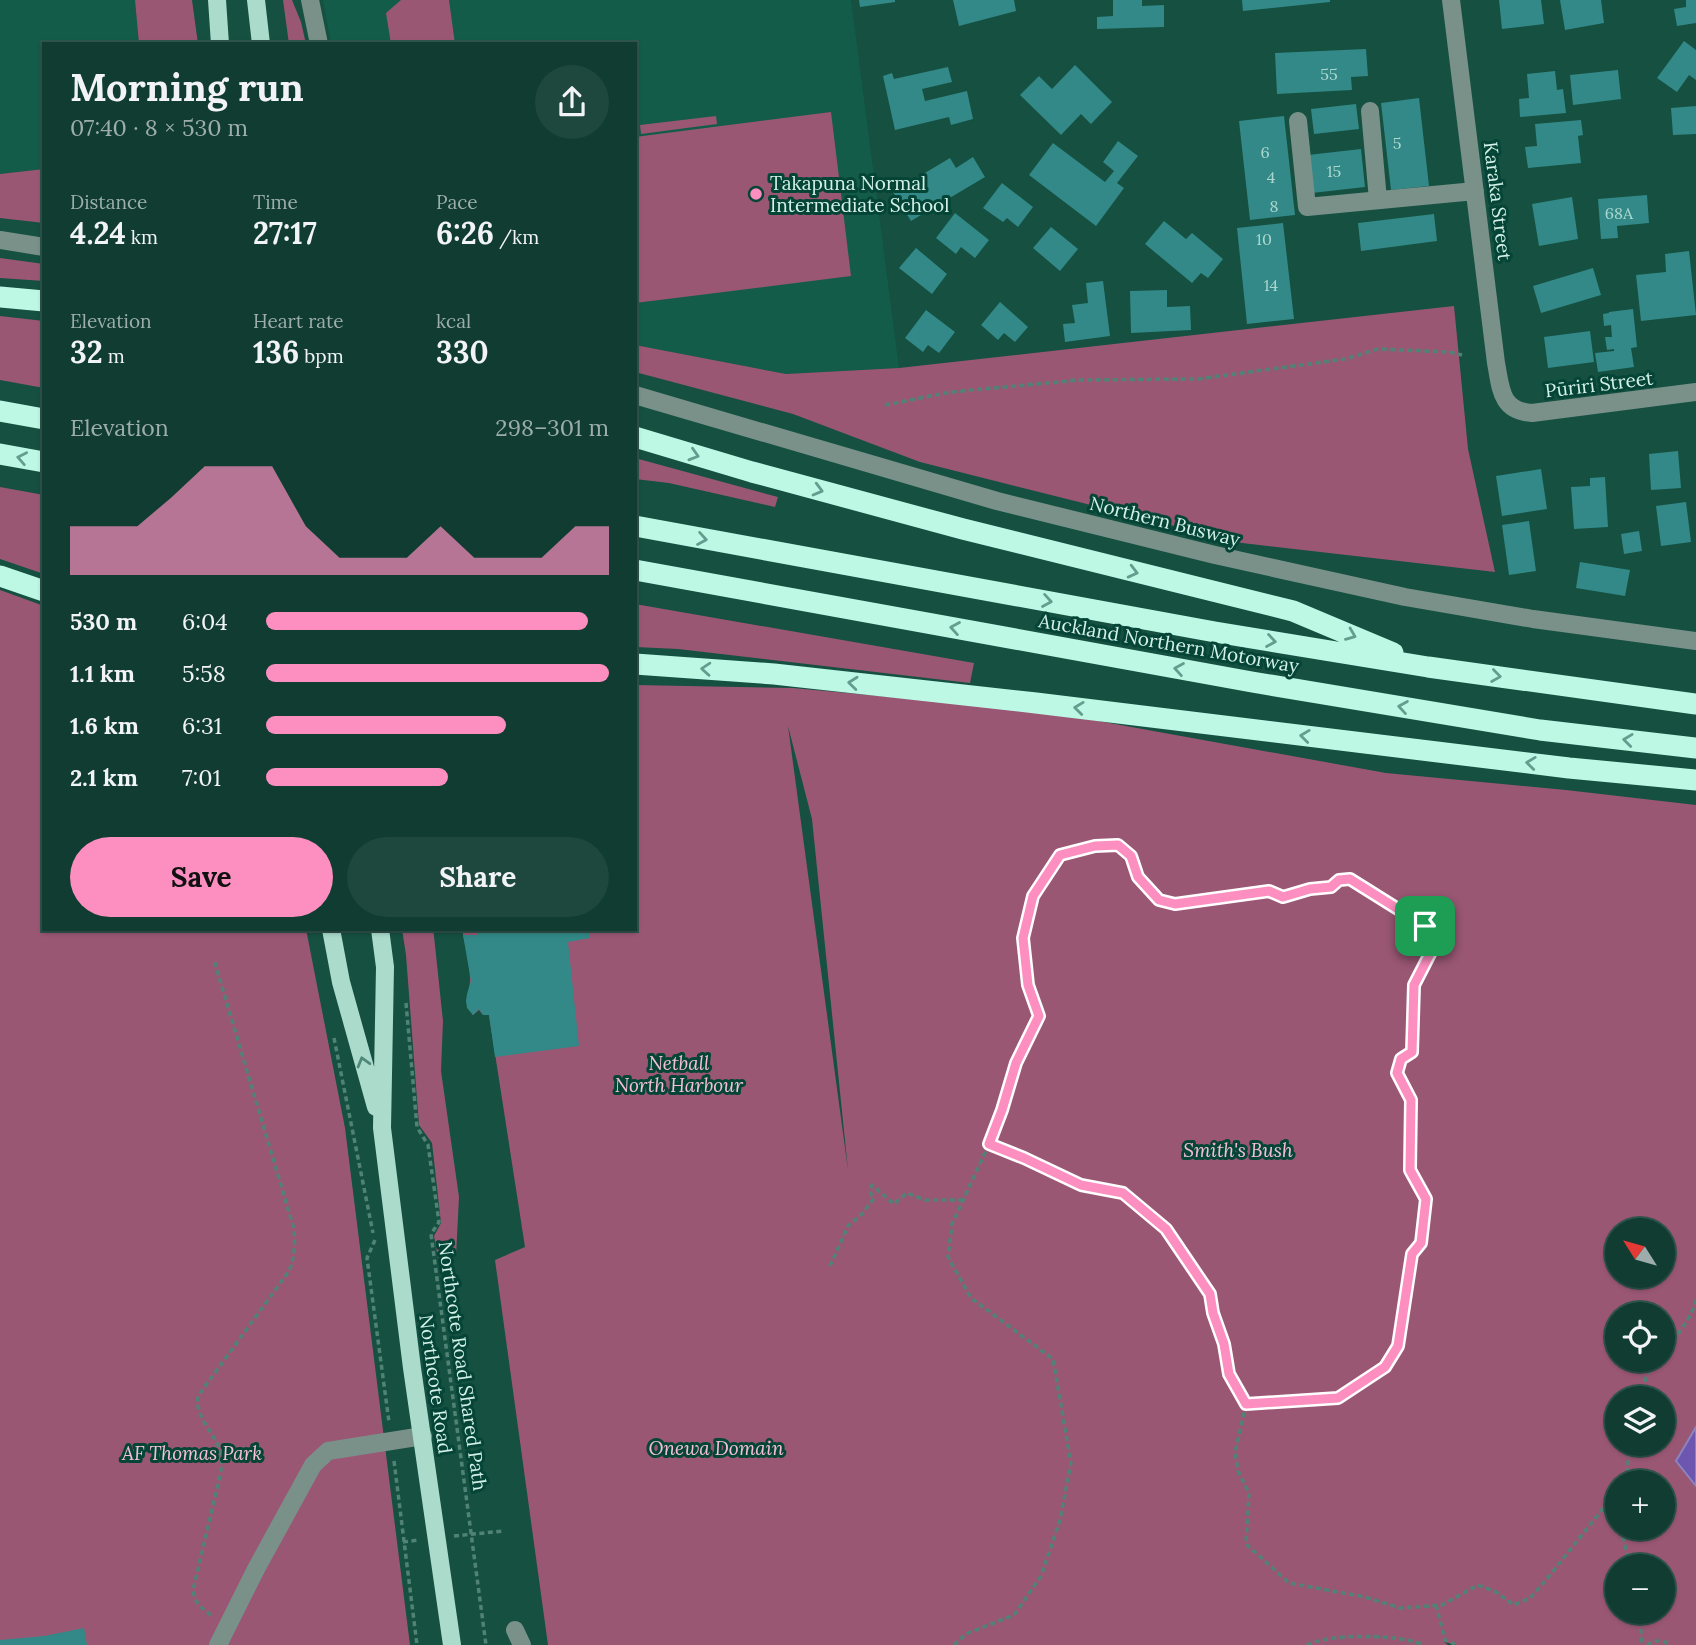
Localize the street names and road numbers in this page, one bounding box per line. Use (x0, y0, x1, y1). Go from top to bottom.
street label: Karaka Street (1479, 140, 1517, 262)
street label: Pūriri Street (1544, 365, 1655, 403)
street label: Northern Busway (1087, 491, 1243, 551)
street label: Auckland Northern Motorway (1036, 608, 1301, 678)
street label: Northcote Road Shared Path (434, 1240, 492, 1492)
street label: Northcote Road (415, 1313, 457, 1455)

